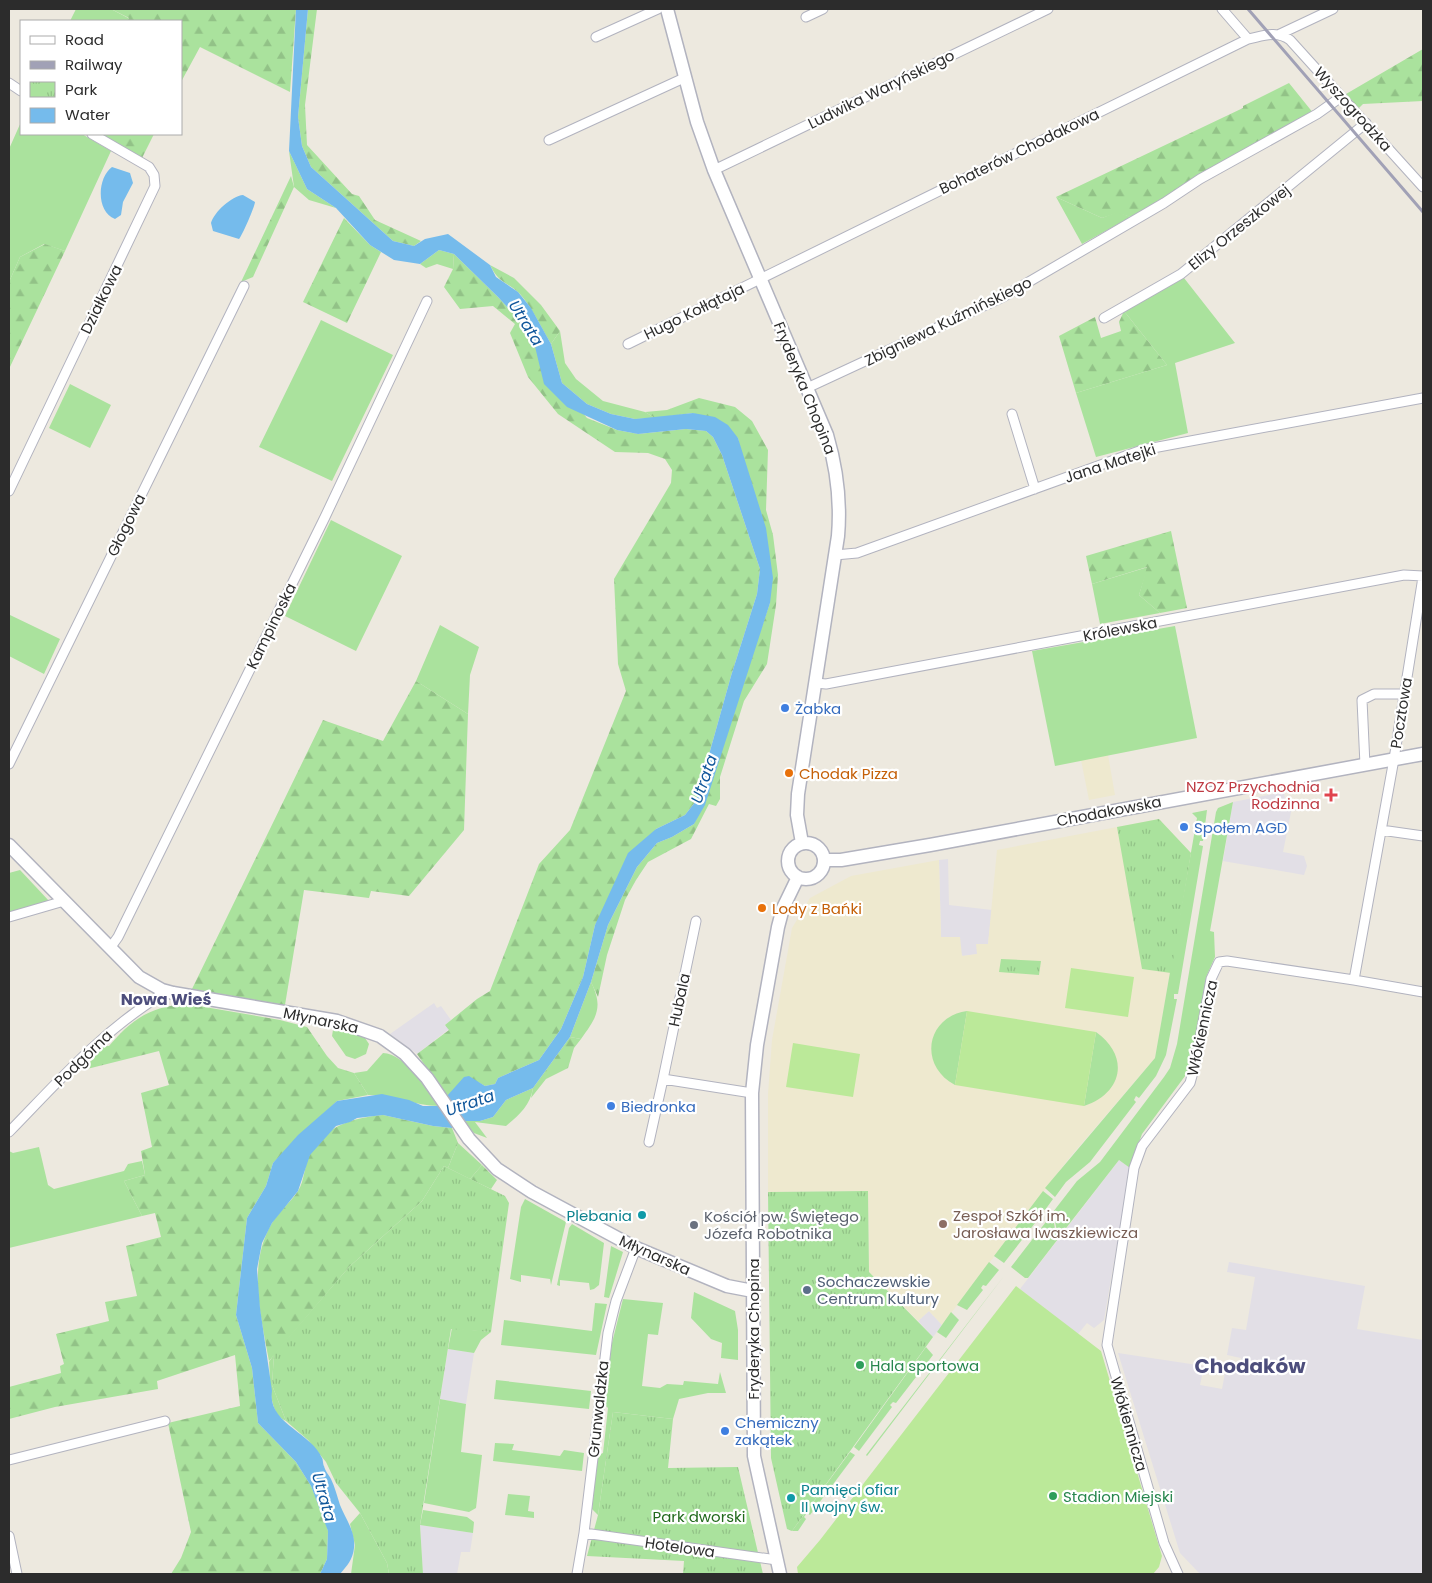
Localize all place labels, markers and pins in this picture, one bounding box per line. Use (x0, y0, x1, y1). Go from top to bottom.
place label: Żabka (795, 698, 841, 719)
marker: Żabka (779, 702, 791, 714)
place label: Chodak Pizza (799, 763, 898, 784)
marker: Chodak Pizza (783, 767, 795, 779)
place label: NZOZ Przychodnia Rodzinna (1186, 776, 1320, 814)
marker: NZOZ Przychodnia Rodzinna (1324, 788, 1338, 802)
place label: Społem AGD (1194, 817, 1287, 838)
marker: Społem AGD (1178, 821, 1190, 833)
place label: Lody z Bańki (772, 898, 862, 919)
marker: Lody z Bańki (756, 902, 768, 914)
place label: Biedronka (621, 1096, 696, 1117)
marker: Biedronka (605, 1100, 617, 1112)
place label: Plebania (567, 1205, 632, 1226)
place label: Zespoł Szkół im. Jarosława Iwaszkiewicza (953, 1205, 1138, 1243)
place label: Kościół pw. Świętego Józefa Robotnika (704, 1206, 859, 1244)
marker: Plebania (636, 1209, 648, 1221)
marker: Zespoł Szkół im. Jarosława Iwaszkiewicza (937, 1218, 949, 1230)
marker: Kościół pw. Świętego Józefa Robotnika (688, 1219, 700, 1231)
place label: Sochaczewskie Centrum Kultury (817, 1271, 940, 1309)
marker: Sochaczewskie Centrum Kultury (801, 1284, 813, 1296)
place label: Hala sportowa (870, 1355, 979, 1376)
marker: Hala sportowa (854, 1359, 866, 1371)
place label: Chemiczny zakątek (735, 1412, 819, 1450)
marker: Chemiczny zakątek (719, 1425, 731, 1437)
place label: Pamięci ofiar II wojny św. (801, 1479, 899, 1517)
place label: Stadion Miejski (1063, 1486, 1173, 1507)
marker: Stadion Miejski (1047, 1490, 1059, 1502)
marker: Pamięci ofiar II wojny św. (785, 1492, 797, 1504)

